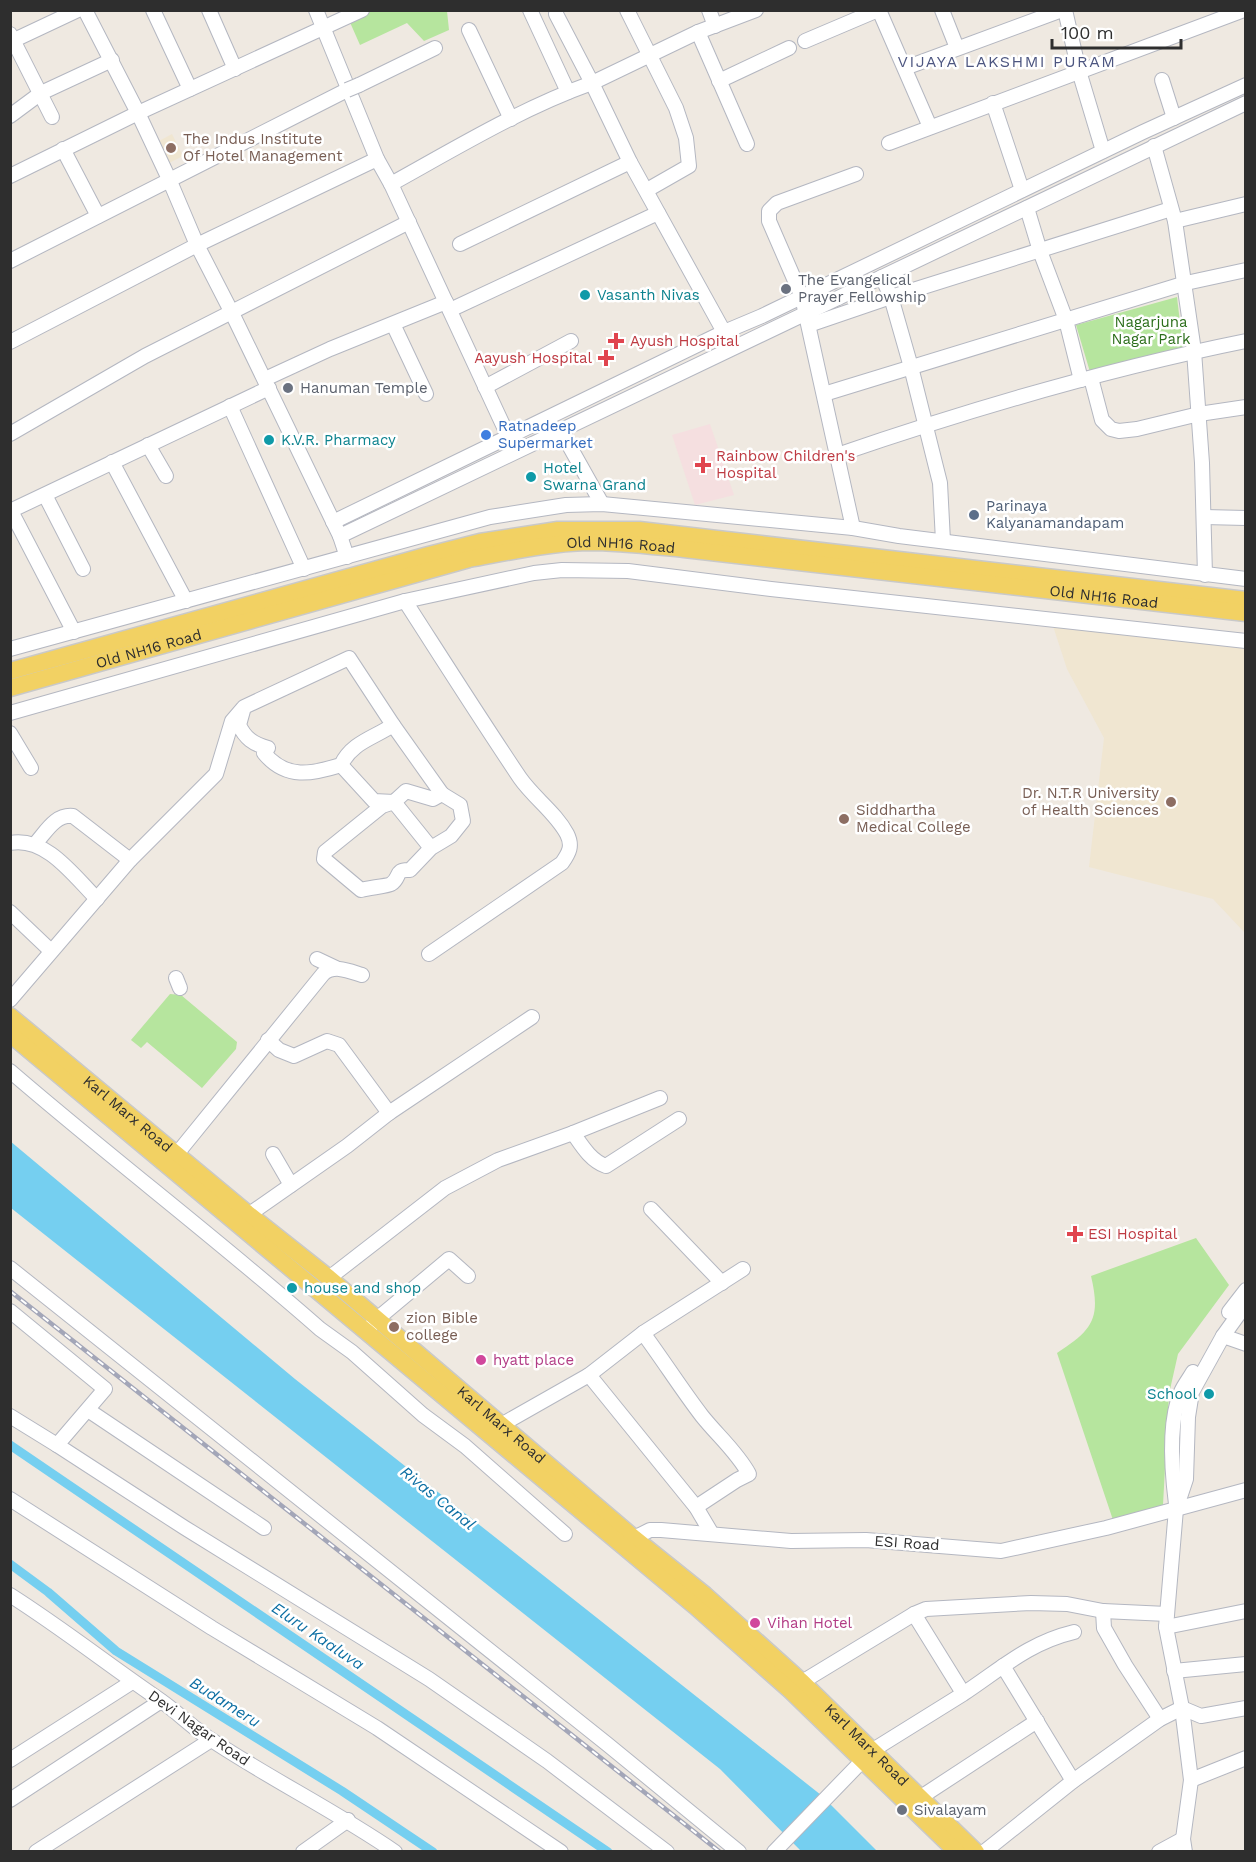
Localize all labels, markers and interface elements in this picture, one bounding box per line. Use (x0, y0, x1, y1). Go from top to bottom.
scale bar (1052, 12, 1181, 50)
text: 100 m (1061, 22, 1114, 43)
district label: VIJAYA LAKSHMI PURAM (898, 52, 1116, 71)
place label: The Indus Institute Of Hotel Management (183, 130, 343, 165)
marker: The Indus Institute Of Hotel Management (164, 141, 178, 155)
place label: The Evangelical Prayer Fellowship (798, 271, 926, 306)
marker: The Evangelical Prayer Fellowship (779, 282, 793, 296)
place label: Vasanth Nivas (597, 286, 700, 304)
marker: Vasanth Nivas (578, 288, 592, 302)
park label: Nagarjuna Nagar Park (1111, 313, 1191, 348)
marker: Ayush Hospital (607, 332, 625, 350)
place label: Ayush Hospital (630, 332, 739, 350)
place label: Aayush Hospital (474, 349, 592, 367)
marker: Aayush Hospital (597, 349, 615, 367)
place label: Hanuman Temple (300, 379, 428, 397)
marker: Hanuman Temple (281, 381, 295, 395)
place label: Ratnadeep Supermarket (498, 417, 594, 452)
marker: Ratnadeep Supermarket (479, 428, 493, 442)
place label: K.V.R. Pharmacy (281, 431, 396, 449)
marker: K.V.R. Pharmacy (262, 433, 276, 447)
place label: Rainbow Children's Hospital (716, 447, 856, 482)
marker: Rainbow Children's Hospital (694, 456, 712, 474)
place label: Hotel Swarna Grand (543, 459, 646, 494)
marker: Hotel Swarna Grand (524, 470, 538, 484)
place label: Parinaya Kalyanamandapam (986, 497, 1124, 532)
marker: Parinaya Kalyanamandapam (967, 508, 981, 522)
street label: Old NH16 Road (566, 533, 676, 557)
street label: Old NH16 Road (1049, 582, 1159, 612)
street label: Old NH16 Road (94, 626, 204, 672)
place label: Dr. N.T.R University of Health Sciences (1022, 784, 1159, 819)
marker: Dr. N.T.R University of Health Sciences (1164, 795, 1178, 809)
place label: Siddhartha Medical College (856, 801, 971, 836)
marker: Siddhartha Medical College (837, 812, 851, 826)
street label: Karl Marx Road (79, 1072, 176, 1156)
marker: ESI Hospital (1066, 1225, 1084, 1243)
place label: ESI Hospital (1088, 1225, 1178, 1243)
place label: house and shop (304, 1279, 421, 1297)
marker: house and shop (285, 1281, 299, 1295)
place label: zion Bible college (406, 1309, 478, 1344)
marker: zion Bible college (387, 1320, 401, 1334)
place label: hyatt place (493, 1351, 574, 1369)
marker: hyatt place (474, 1353, 488, 1367)
street label: Karl Marx Road (453, 1382, 549, 1467)
place label: School (1147, 1385, 1197, 1403)
marker: School (1202, 1387, 1216, 1401)
water label: Rivas Canal (397, 1462, 479, 1534)
street label: ESI Road (874, 1532, 940, 1554)
water label: Eluru Kaaluva (268, 1598, 368, 1674)
place label: Vihan Hotel (767, 1614, 853, 1632)
marker: Vihan Hotel (748, 1616, 762, 1630)
water label: Budameru (186, 1673, 264, 1731)
street label: Devi Nagar Road (145, 1686, 253, 1770)
street label: Karl Marx Road (821, 1700, 912, 1790)
place label: Sivalayam (914, 1801, 987, 1819)
marker: Sivalayam (895, 1803, 909, 1817)

